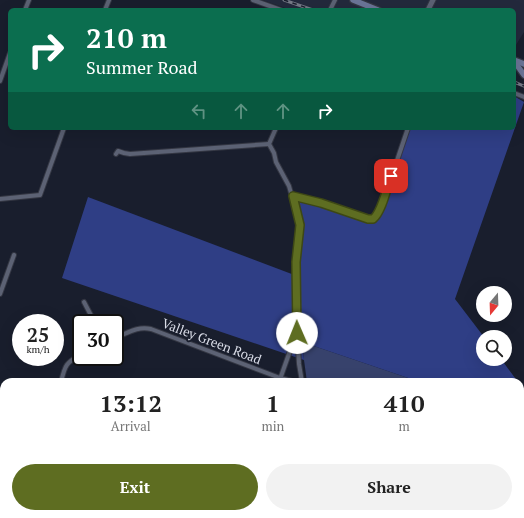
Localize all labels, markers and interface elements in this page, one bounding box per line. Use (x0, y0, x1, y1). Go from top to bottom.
text: 210 m (86, 19, 167, 56)
icon: right (20, 24, 72, 76)
text: Summer Road (86, 55, 198, 79)
icon: left (188, 100, 210, 122)
icon: ahead (230, 100, 252, 122)
icon: ahead (272, 100, 294, 122)
icon: right (314, 100, 336, 122)
pin (374, 159, 408, 193)
icon: arrive (380, 165, 402, 187)
north arrow (476, 286, 512, 322)
map controls (476, 286, 512, 366)
position arrow (276, 312, 318, 354)
speed limit sign: 30 (72, 314, 124, 366)
street label: Valley Green Road (160, 314, 264, 368)
text: 25 (27, 321, 49, 348)
button: search (476, 330, 512, 366)
text: km/h (26, 343, 50, 356)
text: 13:12 (99, 387, 162, 419)
text: 1 (266, 387, 280, 419)
text: 410 (384, 387, 424, 419)
text: Arrival (111, 417, 151, 435)
text: min (261, 417, 284, 435)
text: m (399, 417, 410, 435)
button: Exit (12, 464, 258, 510)
button: Share (266, 464, 512, 510)

